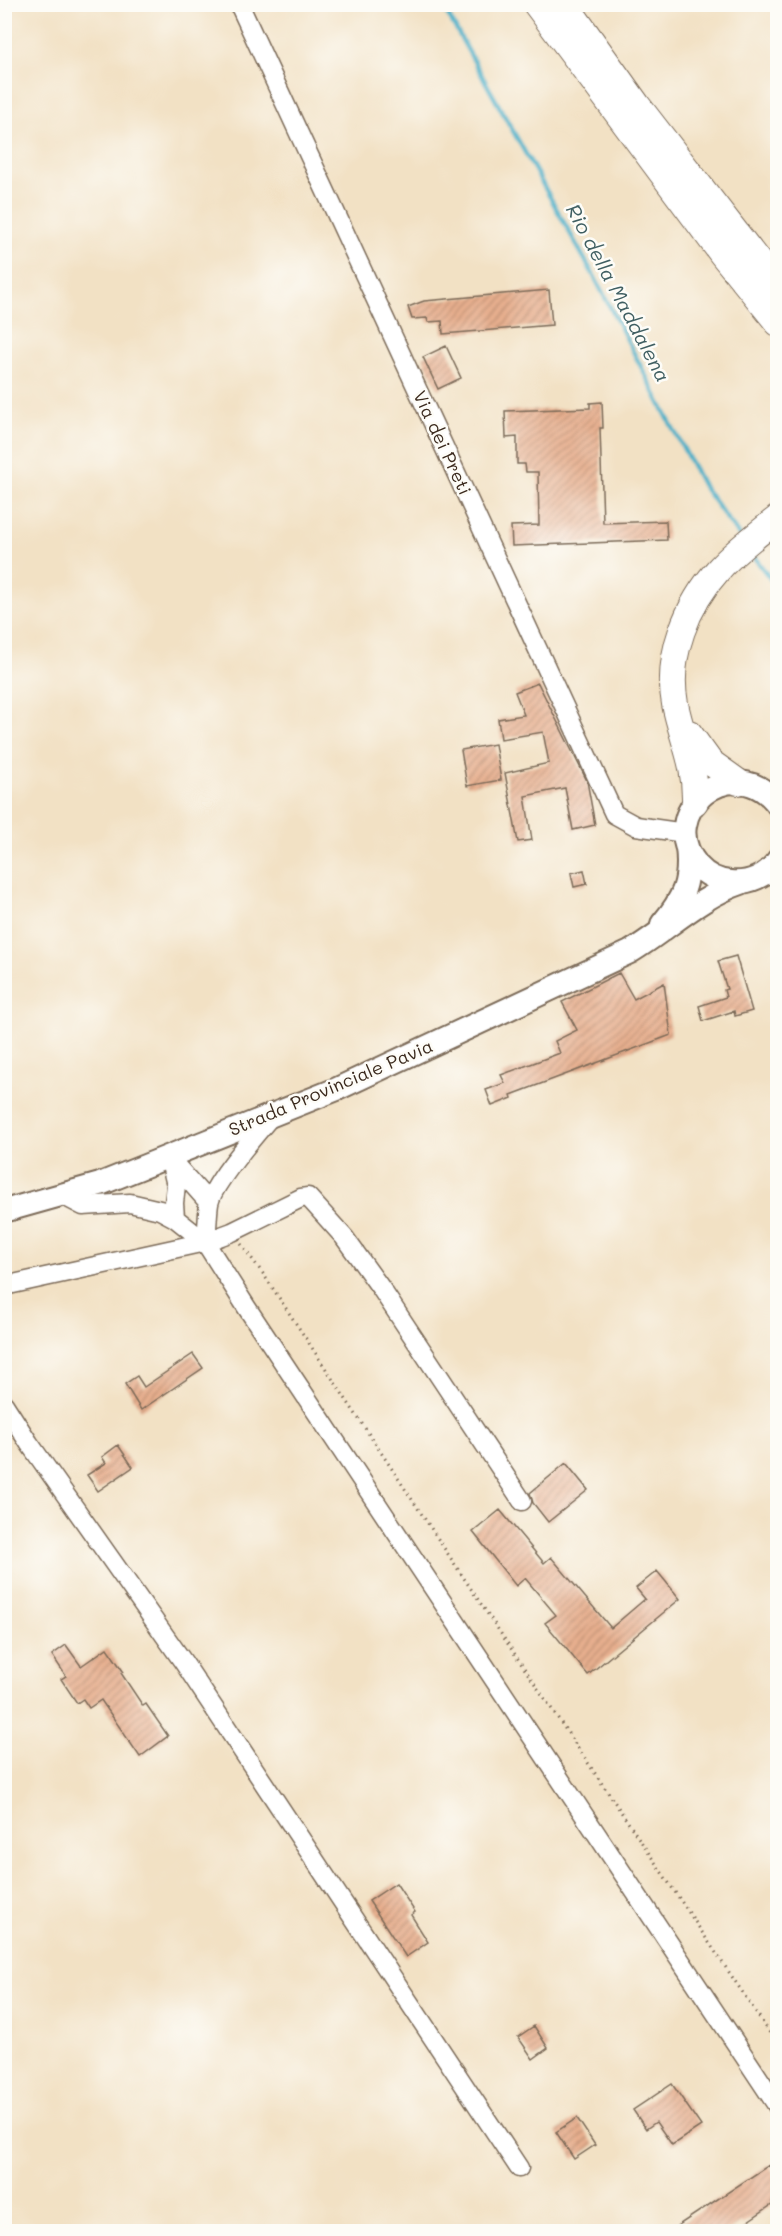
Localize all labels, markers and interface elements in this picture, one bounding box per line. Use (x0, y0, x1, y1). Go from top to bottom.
water label: Rio della Maddalena (561, 199, 677, 386)
street label: Via dei Preti (408, 387, 478, 499)
street label: Strada Provinciale Pavia (225, 1033, 436, 1141)

